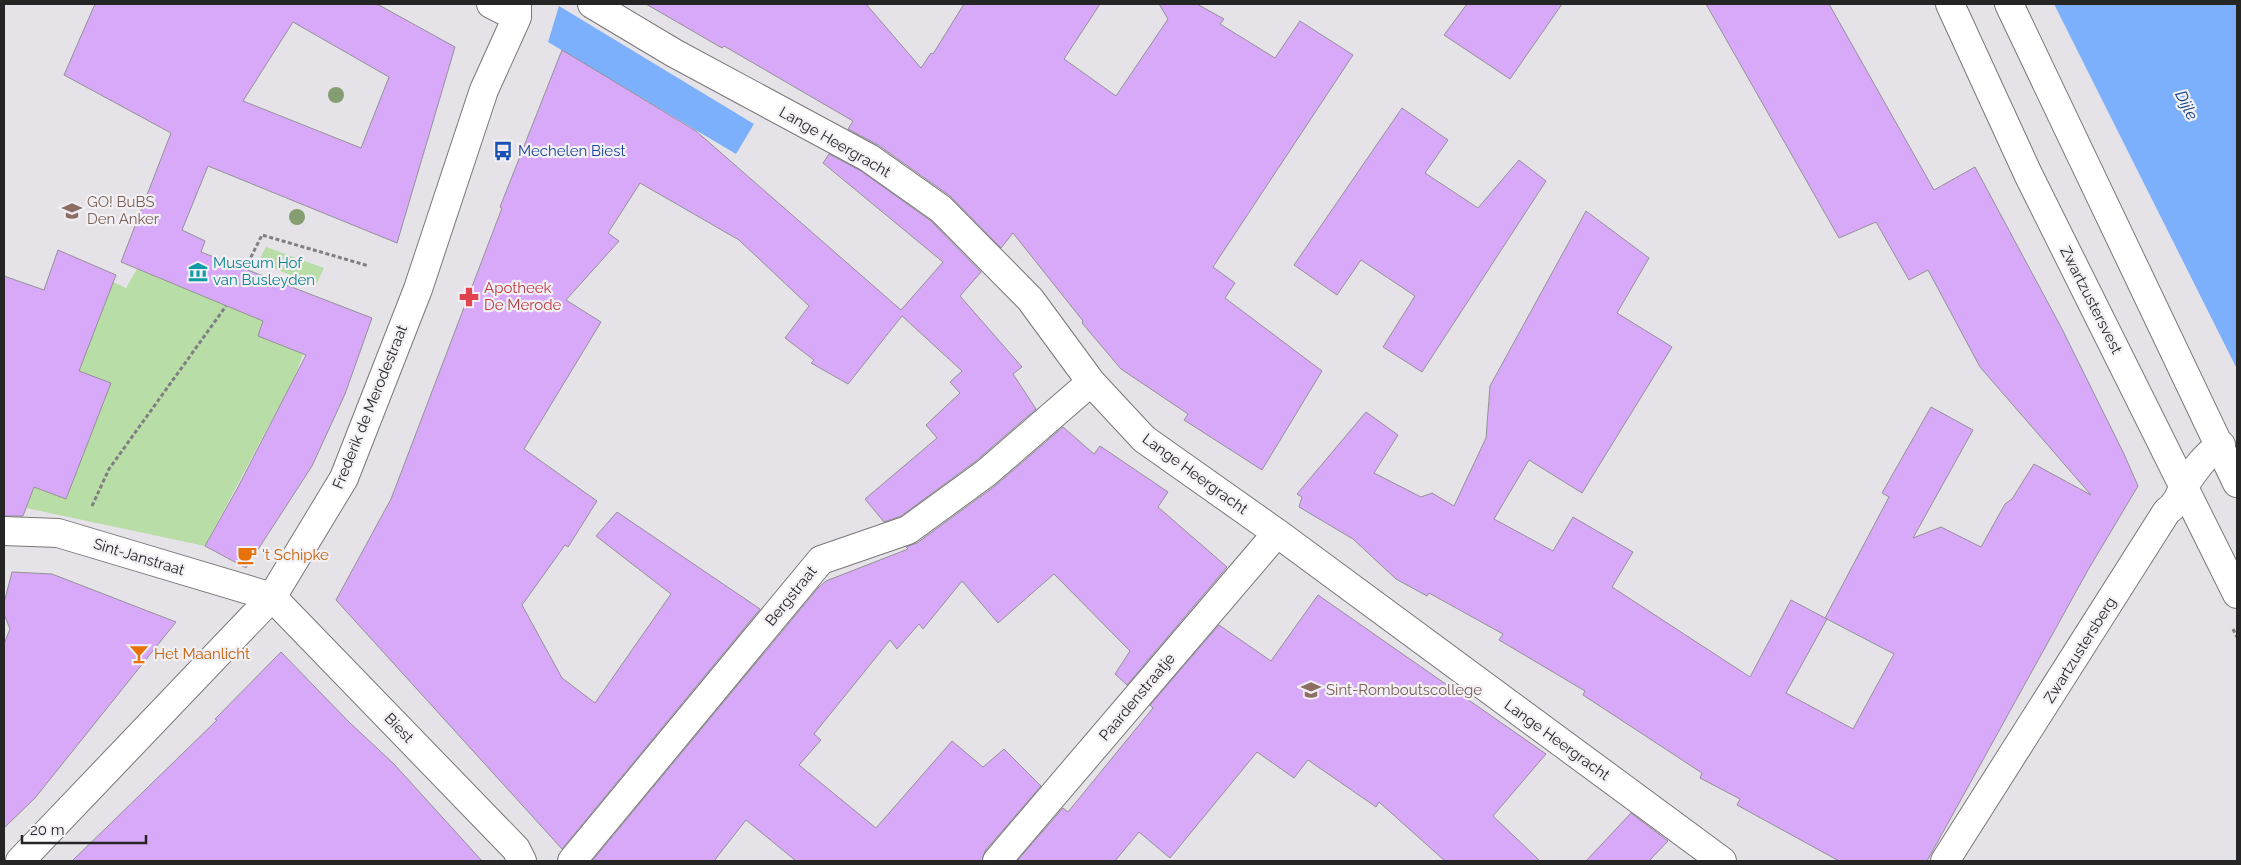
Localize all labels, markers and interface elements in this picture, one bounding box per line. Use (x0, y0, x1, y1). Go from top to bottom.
water label: Dijle (2171, 87, 2202, 124)
street label: Lange Heergracht (776, 103, 894, 181)
bus stop icon: Mechelen Biest (492, 140, 514, 162)
place label: Mechelen Biest (518, 142, 625, 160)
place label: GO! BuBS Den Anker (87, 193, 160, 228)
school or university icon: GO! BuBS Den Anker (61, 200, 83, 222)
street label: Zwartzustersvest (2056, 243, 2126, 357)
place label: Museum Hof van Busleyden (213, 254, 315, 289)
museum icon: Museum Hof van Busleyden (187, 261, 209, 283)
place label: Apotheek De Merode (484, 279, 561, 314)
pharmacy icon: Apotheek De Merode (458, 286, 480, 308)
street label: Frederik de Merodestraat (329, 322, 411, 492)
street label: Lange Heergracht (1139, 430, 1251, 518)
street label: Sint-Janstraat (91, 535, 187, 579)
cafe icon: 't Schipke (236, 544, 258, 566)
place label: 't Schipke (262, 546, 329, 564)
street label: Bergstraat (761, 562, 821, 630)
street label: Zwartzustersberg (2040, 594, 2120, 706)
bar icon: Het Maanlicht (128, 643, 150, 665)
place label: Het Maanlicht (154, 645, 250, 663)
street label: Paardenstraatje (1095, 649, 1179, 744)
school or university icon: Sint-Romboutscollege (1300, 679, 1322, 701)
place label: Sint-Romboutscollege (1326, 681, 1482, 699)
street label: Lange Heergracht (1501, 696, 1613, 784)
street label: Biest (381, 709, 417, 747)
scale bar (22, 812, 146, 844)
text: 20 m (30, 821, 65, 839)

